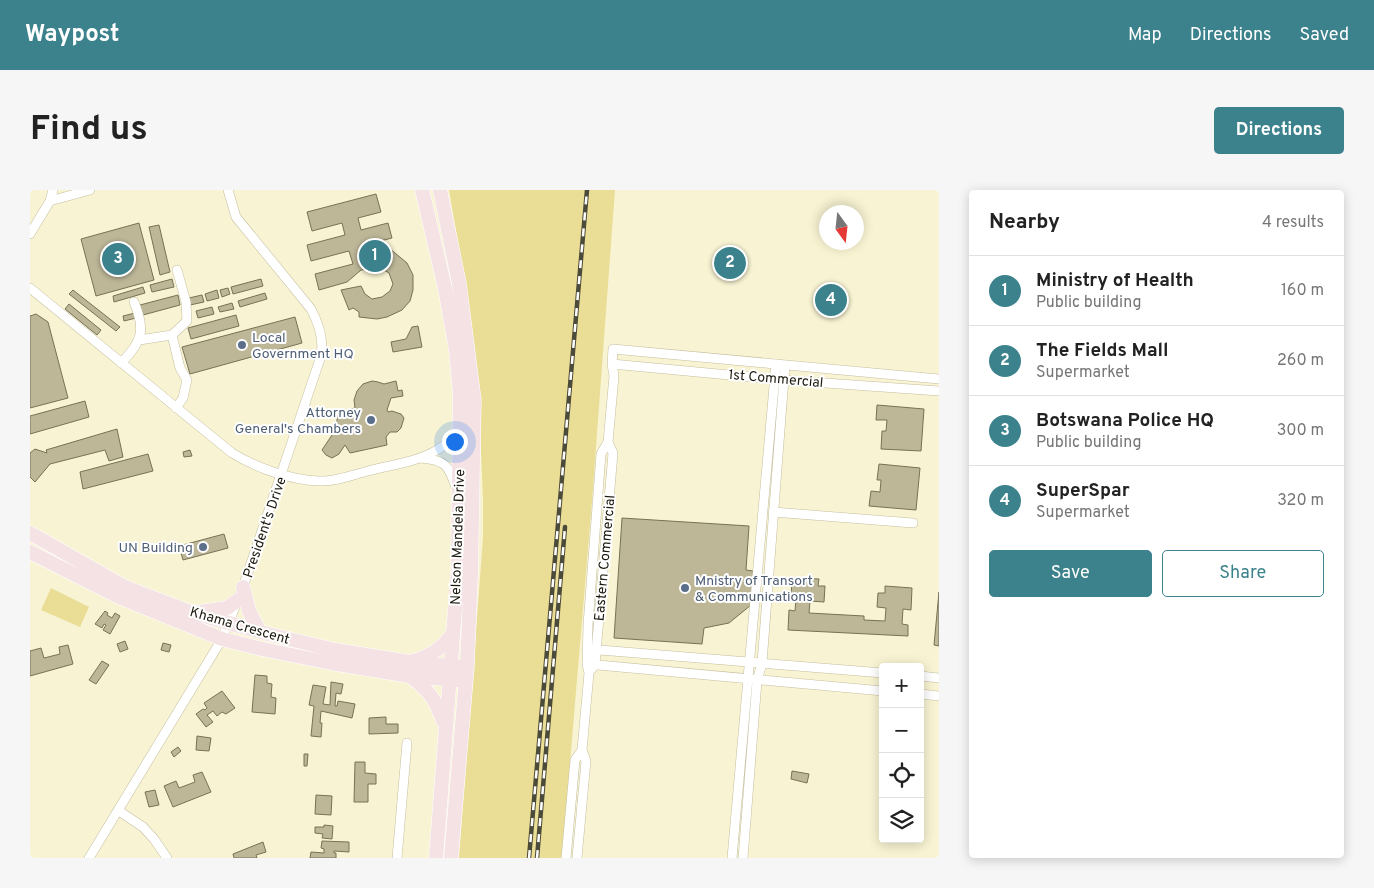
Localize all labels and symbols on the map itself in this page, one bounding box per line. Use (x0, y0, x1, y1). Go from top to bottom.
north arrow (819, 205, 864, 250)
pin: 1 (359, 237, 391, 275)
pin: 3 (102, 240, 134, 278)
pin: 2 (714, 244, 746, 282)
pin: 4 (815, 281, 847, 319)
place label: Local Government HQ (252, 330, 354, 363)
marker: Local Government HQ (236, 339, 248, 351)
street label: 1st Commercial (728, 367, 824, 392)
place label: Attorney General's Chambers (235, 405, 361, 438)
marker: Attorney General's Chambers (365, 414, 377, 426)
your location (442, 429, 468, 455)
street label: Nelson Mandela Drive (448, 469, 469, 605)
street label: President's Drive (240, 475, 291, 580)
street label: Eastern Commercial (592, 494, 619, 622)
place label: UN Building (118, 540, 193, 557)
marker: UN Building (197, 541, 209, 553)
place label: Mnistry of Transort & Communications (695, 573, 813, 606)
marker: Mnistry of Transort & Communications (679, 582, 691, 594)
street label: Khama Crescent (188, 604, 291, 649)

